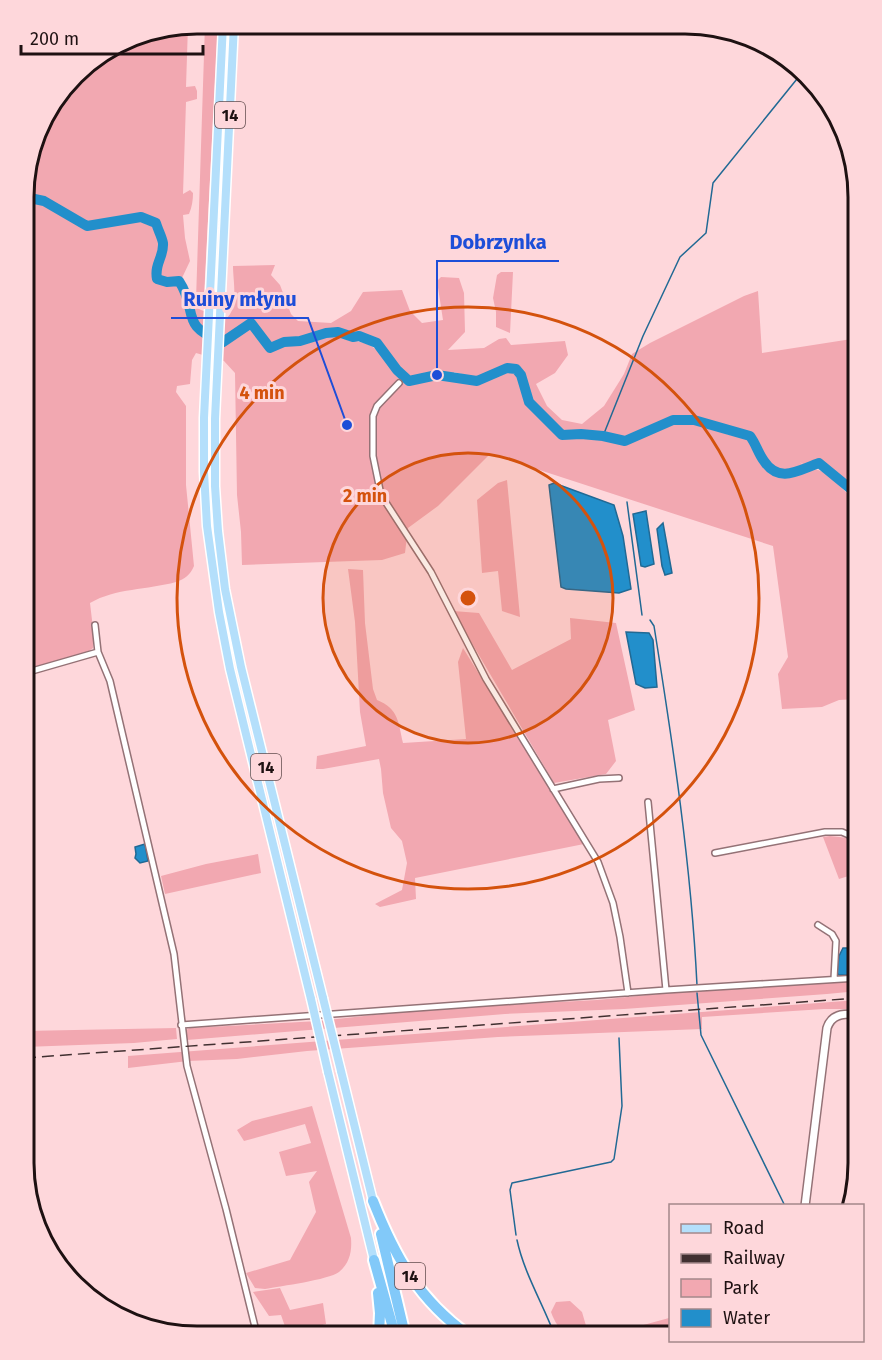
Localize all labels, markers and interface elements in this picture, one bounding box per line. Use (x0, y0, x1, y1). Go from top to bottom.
scale bar (21, 18, 202, 56)
text: 200 m (30, 28, 79, 50)
road number: 14 (215, 102, 245, 128)
callout: Dobrzynka (437, 223, 559, 261)
text: Dobrzynka (449, 230, 547, 254)
callout: Ruiny młynu (171, 280, 308, 318)
text: Ruiny młynu (183, 287, 297, 311)
text: 4 min (239, 382, 285, 404)
text: 2 min (343, 485, 387, 507)
centre of rings (458, 588, 478, 608)
road number: 14 (251, 754, 281, 780)
legend (669, 1204, 864, 1342)
text: Road (723, 1217, 765, 1239)
text: Railway (723, 1247, 785, 1269)
road number: 14 (395, 1263, 425, 1289)
text: Park (723, 1277, 759, 1299)
text: Water (723, 1307, 770, 1329)

